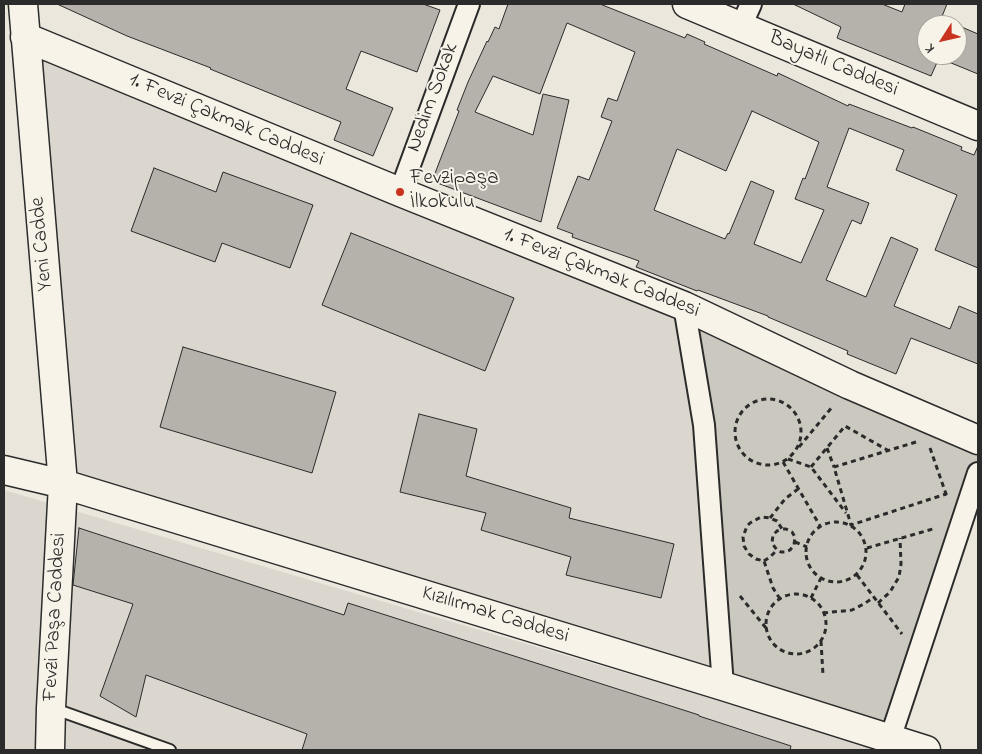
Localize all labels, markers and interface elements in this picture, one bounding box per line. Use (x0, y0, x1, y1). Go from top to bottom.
north arrow (917, 15, 967, 65)
street label: Bayatlı Caddesi (764, 26, 902, 104)
street label: Nedim Sokak (403, 40, 465, 156)
text: K (920, 40, 941, 57)
street label: 1. Fevzi Çakmak Caddesi (125, 68, 327, 174)
place label: Fevzipaşa İlkokulu (410, 167, 498, 217)
marker: Fevzipaşa İlkokulu (394, 186, 406, 198)
street label: Yeni Cadde (26, 196, 60, 292)
street label: 1. Fevzi Çakmak Caddesi (499, 223, 703, 325)
street label: Fevzi Paşa Caddesi (39, 532, 73, 702)
street label: Kızılırmak Caddesi (418, 582, 572, 650)

